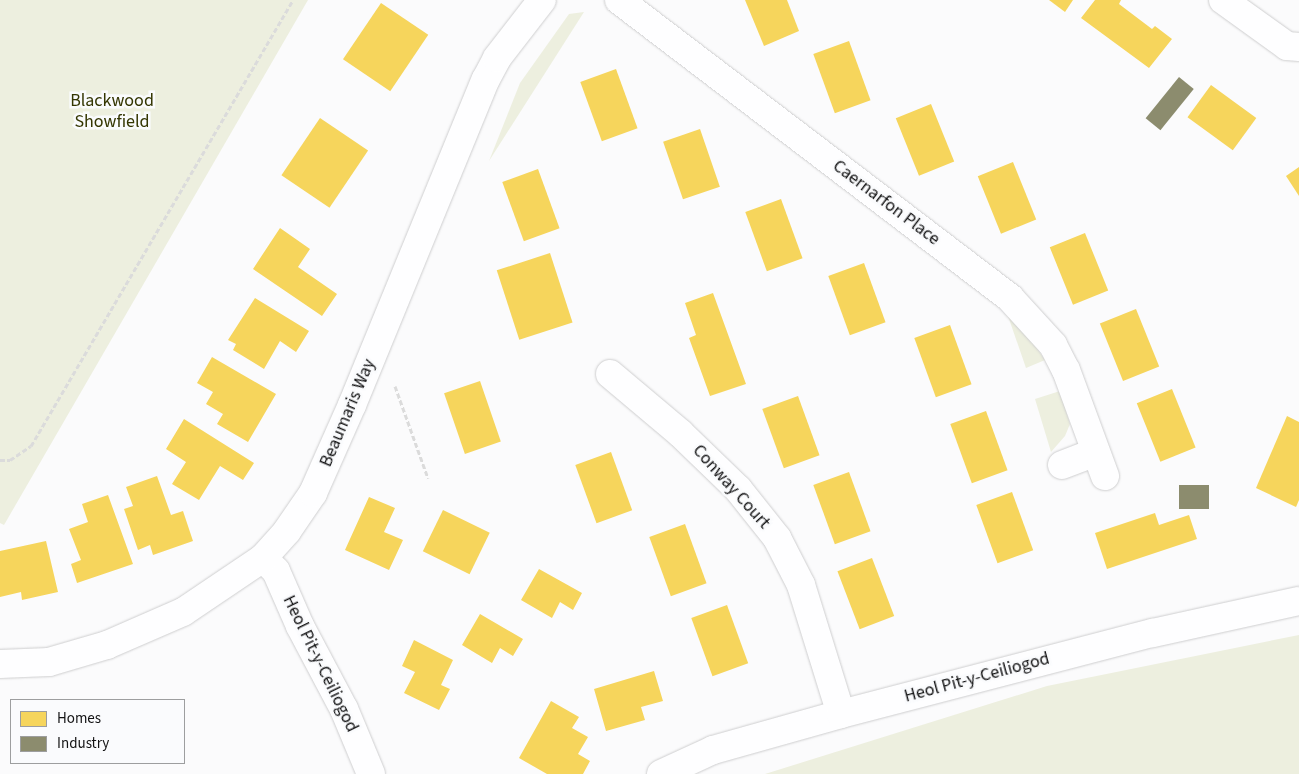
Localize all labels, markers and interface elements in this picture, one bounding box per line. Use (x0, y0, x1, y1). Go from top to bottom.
park label: Blackwood Showfield (70, 91, 154, 134)
street label: Caernarfon Place (828, 156, 944, 250)
street label: Beaumaris Way (316, 356, 380, 470)
street label: Conway Court (688, 440, 774, 534)
street label: Heol Pit-y-Ceiliogod (278, 592, 362, 736)
street label: Heol Pit-y-Ceiliogod (902, 648, 1052, 708)
legend (10, 699, 185, 764)
text: Homes (57, 708, 101, 729)
text: Industry (57, 733, 109, 754)

